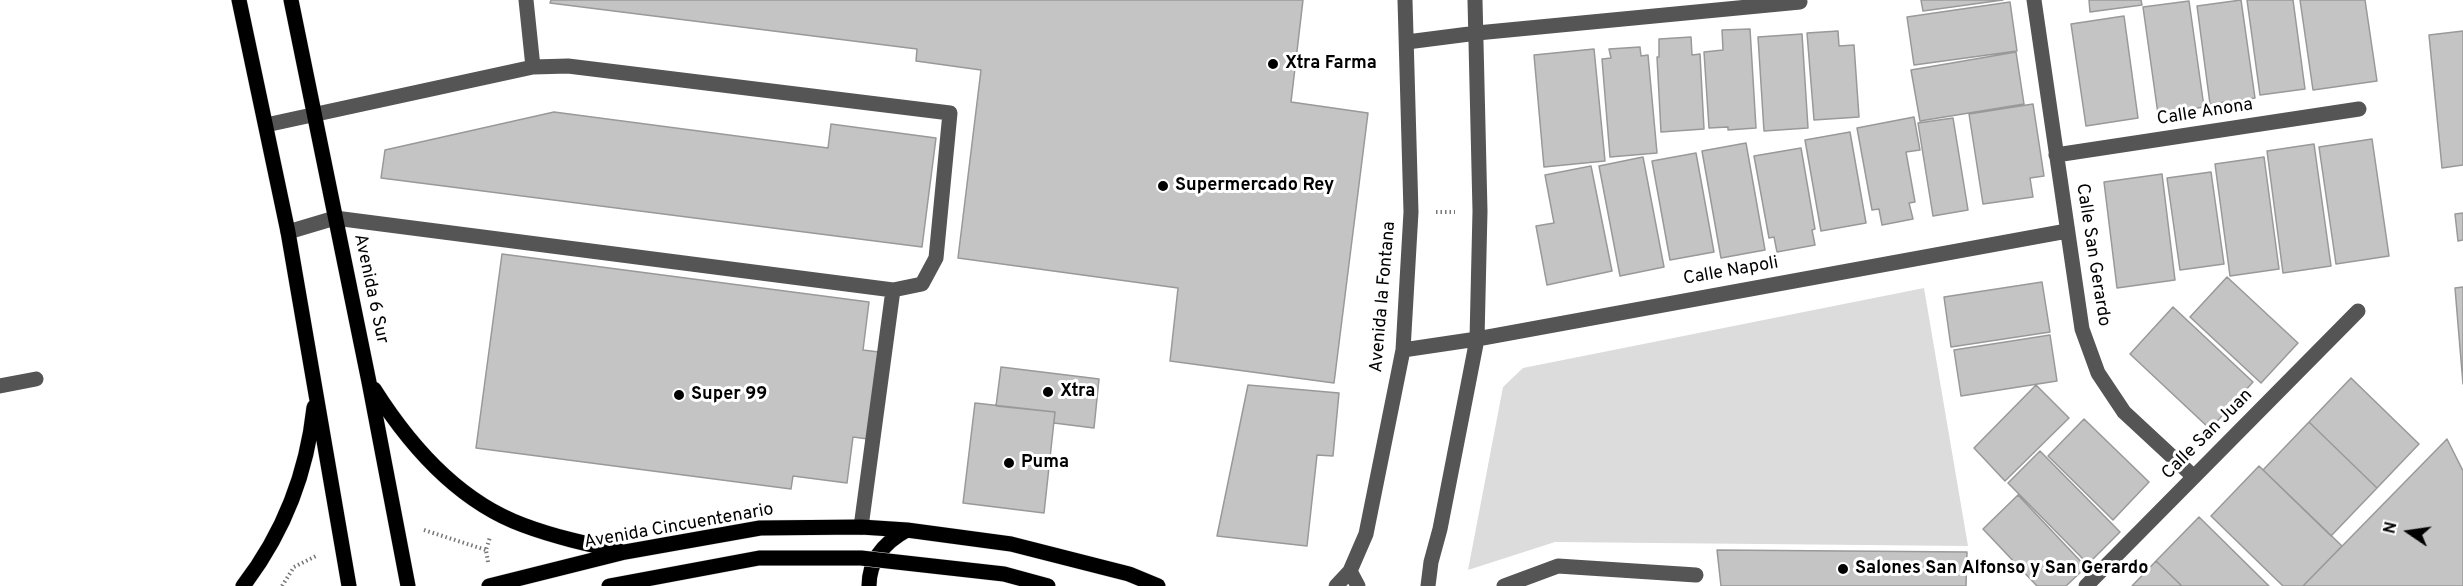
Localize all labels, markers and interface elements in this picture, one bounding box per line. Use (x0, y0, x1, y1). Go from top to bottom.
place label: Xtra Farma (1285, 53, 1377, 75)
marker: Xtra Farma (1266, 57, 1280, 71)
street label: Calle Anona (2156, 95, 2254, 131)
place label: Supermercado Rey (1175, 175, 1334, 197)
marker: Supermercado Rey (1156, 179, 1170, 193)
street label: Calle San Gerardo (2070, 182, 2114, 328)
street label: Avenida la Fontana (1367, 220, 1401, 374)
street label: Avenida 6 Sur (348, 232, 392, 346)
street label: Calle Napoli (1682, 253, 1780, 291)
place label: Xtra (1060, 381, 1095, 403)
place label: Super 99 (691, 384, 767, 406)
marker: Xtra (1041, 385, 1055, 399)
street label: Calle San Juan (2158, 385, 2258, 485)
marker: Super 99 (672, 388, 686, 402)
place label: Puma (1021, 452, 1069, 474)
marker: Puma (1002, 456, 1016, 470)
street label: Avenida Cincuentenario (583, 500, 775, 554)
north arrow (2379, 502, 2439, 562)
text: N (2380, 520, 2402, 536)
place label: Salones San Alfonso y San Gerardo (1855, 558, 2148, 580)
marker: Salones San Alfonso y San Gerardo (1836, 562, 1850, 576)

